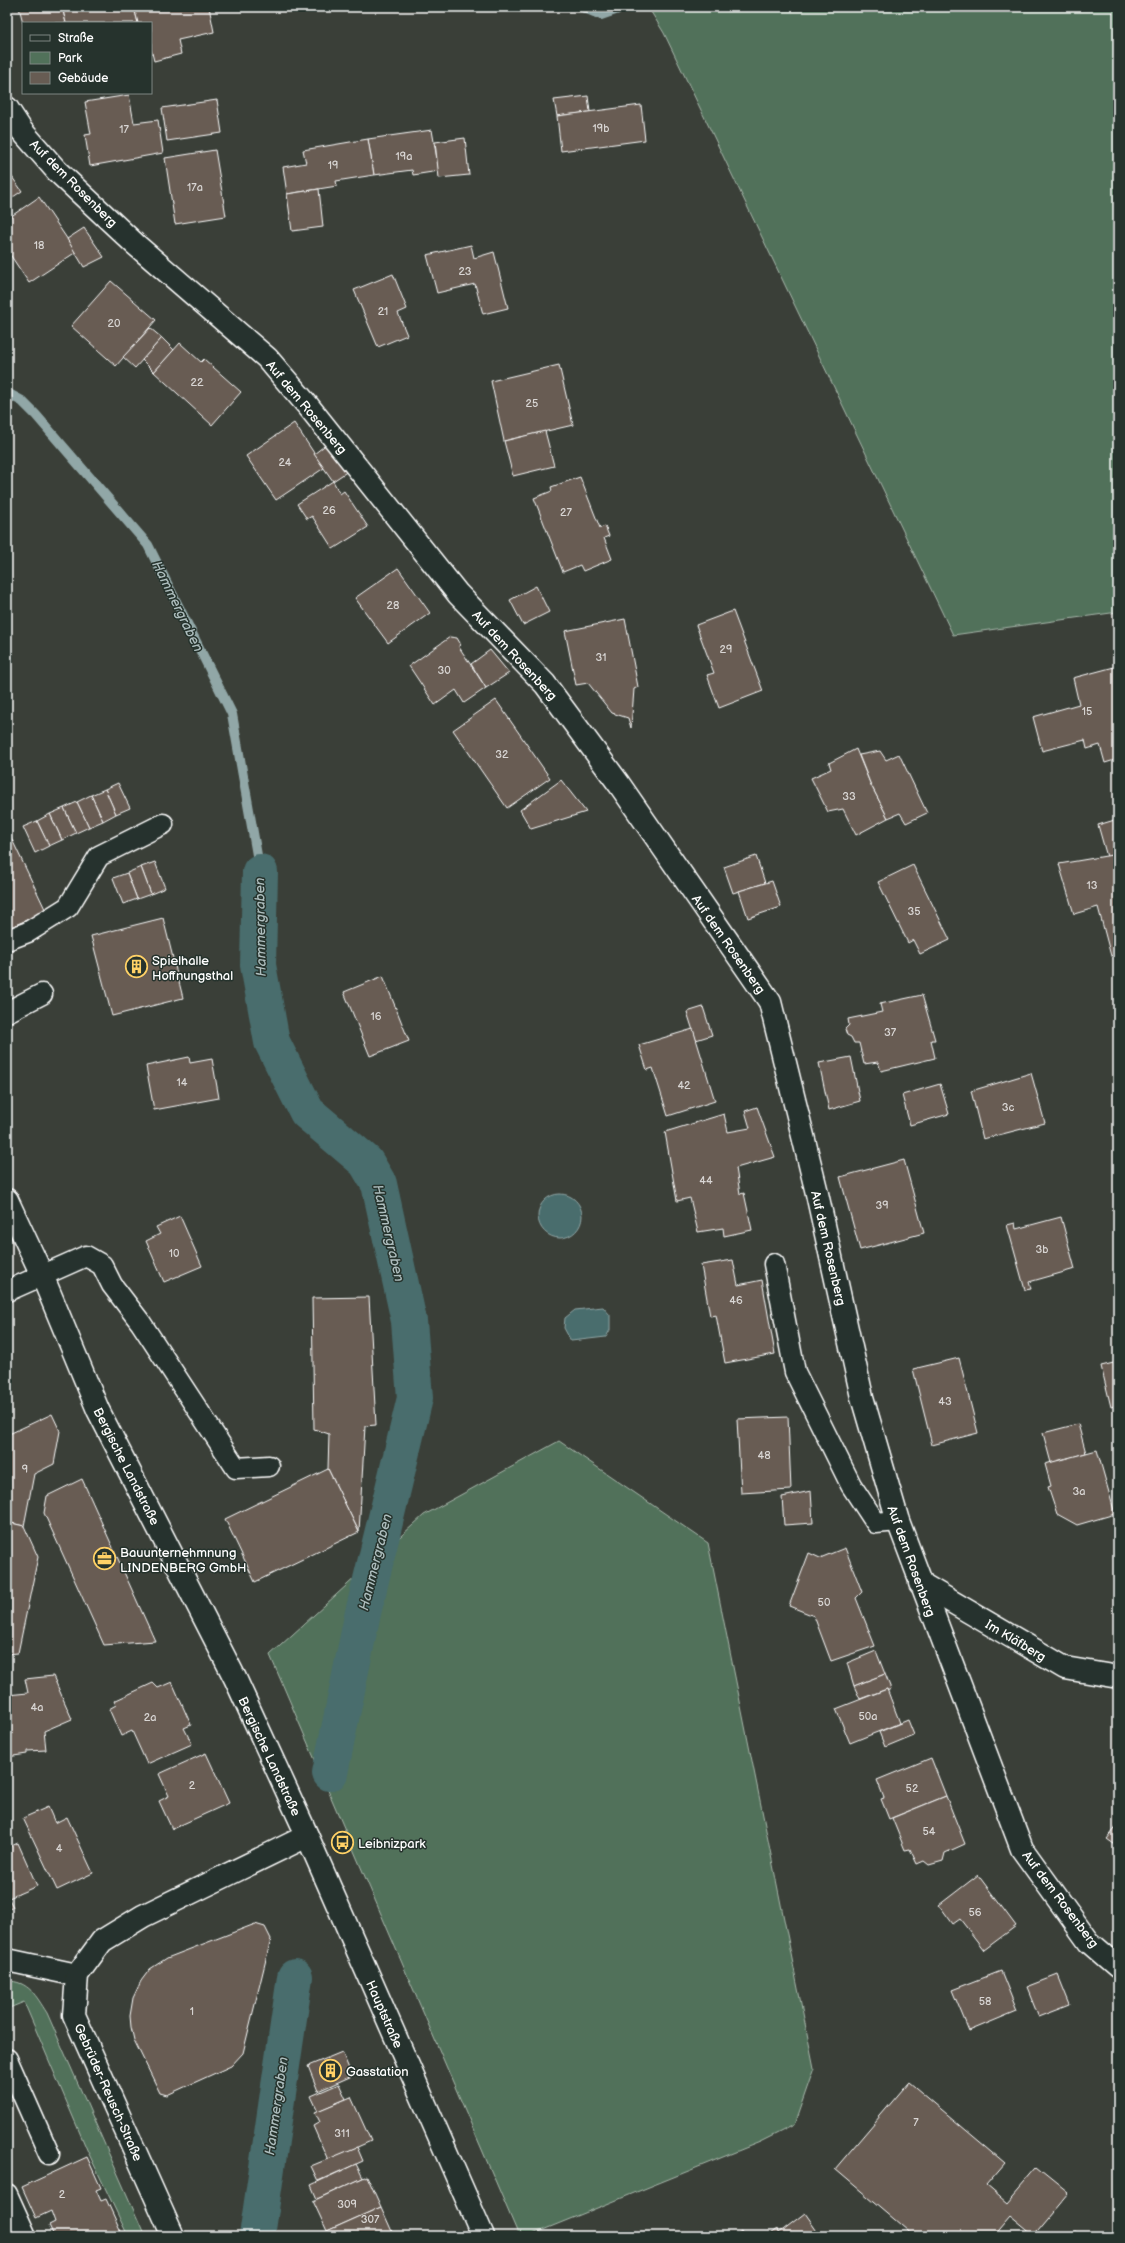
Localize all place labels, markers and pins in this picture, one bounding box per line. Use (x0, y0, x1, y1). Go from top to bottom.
place label: Spielhalle Hoffnungsthal (152, 953, 233, 984)
building icon: Spielhalle Hoffnungsthal (124, 954, 150, 980)
place label: Bauunternehmnung LINDENBERG GmbH (120, 1545, 247, 1576)
office icon: Bauunternehmnung LINDENBERG GmbH (92, 1546, 118, 1572)
bus stop icon: Leibnizpark (330, 1830, 356, 1856)
place label: Leibnizpark (358, 1836, 426, 1852)
building icon: Gasstation (317, 2058, 343, 2084)
place label: Gasstation (346, 2064, 409, 2080)

